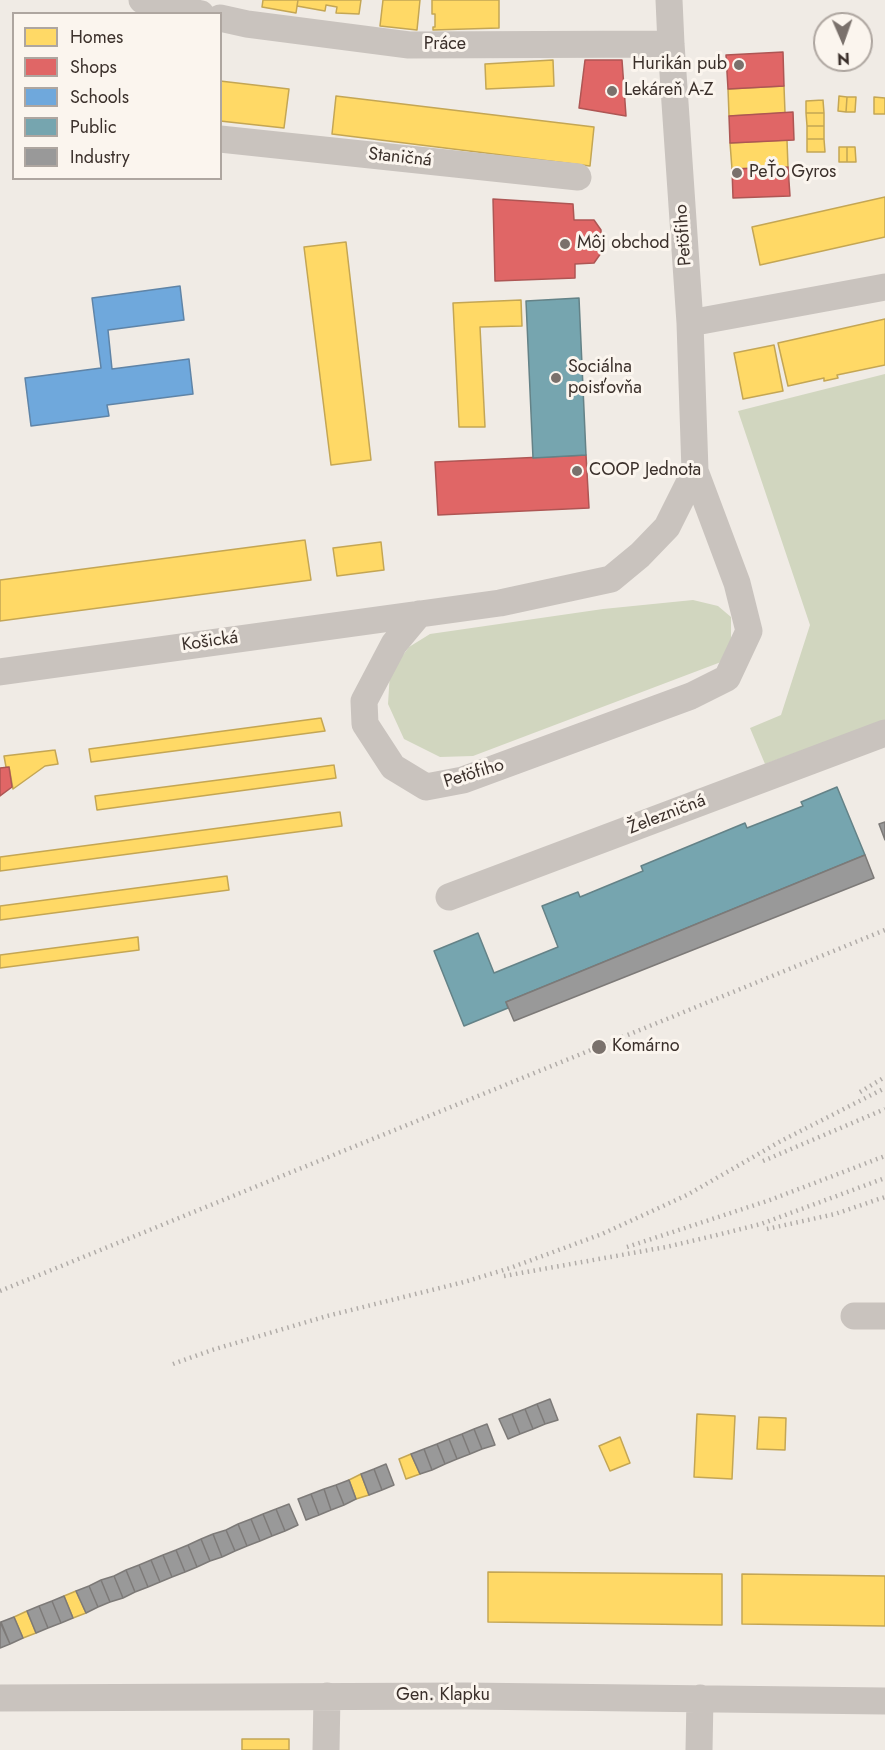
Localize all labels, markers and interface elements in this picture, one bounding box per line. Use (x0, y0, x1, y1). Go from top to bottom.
legend (12, 12, 222, 180)
north arrow (813, 12, 873, 72)
text: Homes (70, 24, 123, 50)
street label: Práce (424, 34, 466, 56)
text: N (837, 47, 850, 70)
text: Shops (70, 54, 117, 80)
place label: Hurikán pub (632, 54, 727, 76)
marker: Hurikán pub (732, 58, 746, 72)
place label: Lekáreň A-Z (624, 80, 714, 102)
text: Schools (70, 84, 129, 110)
marker: Lekáreň A-Z (605, 84, 619, 98)
text: Public (70, 114, 117, 140)
text: Industry (70, 144, 130, 170)
street label: Staničná (367, 144, 433, 172)
place label: PeŤo Gyros (749, 162, 836, 184)
marker: PeŤo Gyros (730, 166, 744, 180)
street label: Petöfiho (671, 203, 697, 267)
place label: Môj obchod (577, 233, 670, 255)
marker: Môj obchod (558, 237, 572, 251)
place label: Sociálna poisťovňa (568, 357, 642, 400)
marker: Sociálna poisťovňa (549, 371, 563, 385)
place label: COOP Jednota (589, 460, 701, 482)
marker: COOP Jednota (570, 464, 584, 478)
street label: Košická (180, 627, 240, 657)
street label: Petöfiho (441, 755, 507, 793)
street label: Železničná (625, 790, 709, 840)
place label: Komárno (612, 1036, 680, 1058)
marker: Komárno (590, 1038, 608, 1056)
street label: Gen. Klapku (396, 1685, 490, 1707)

